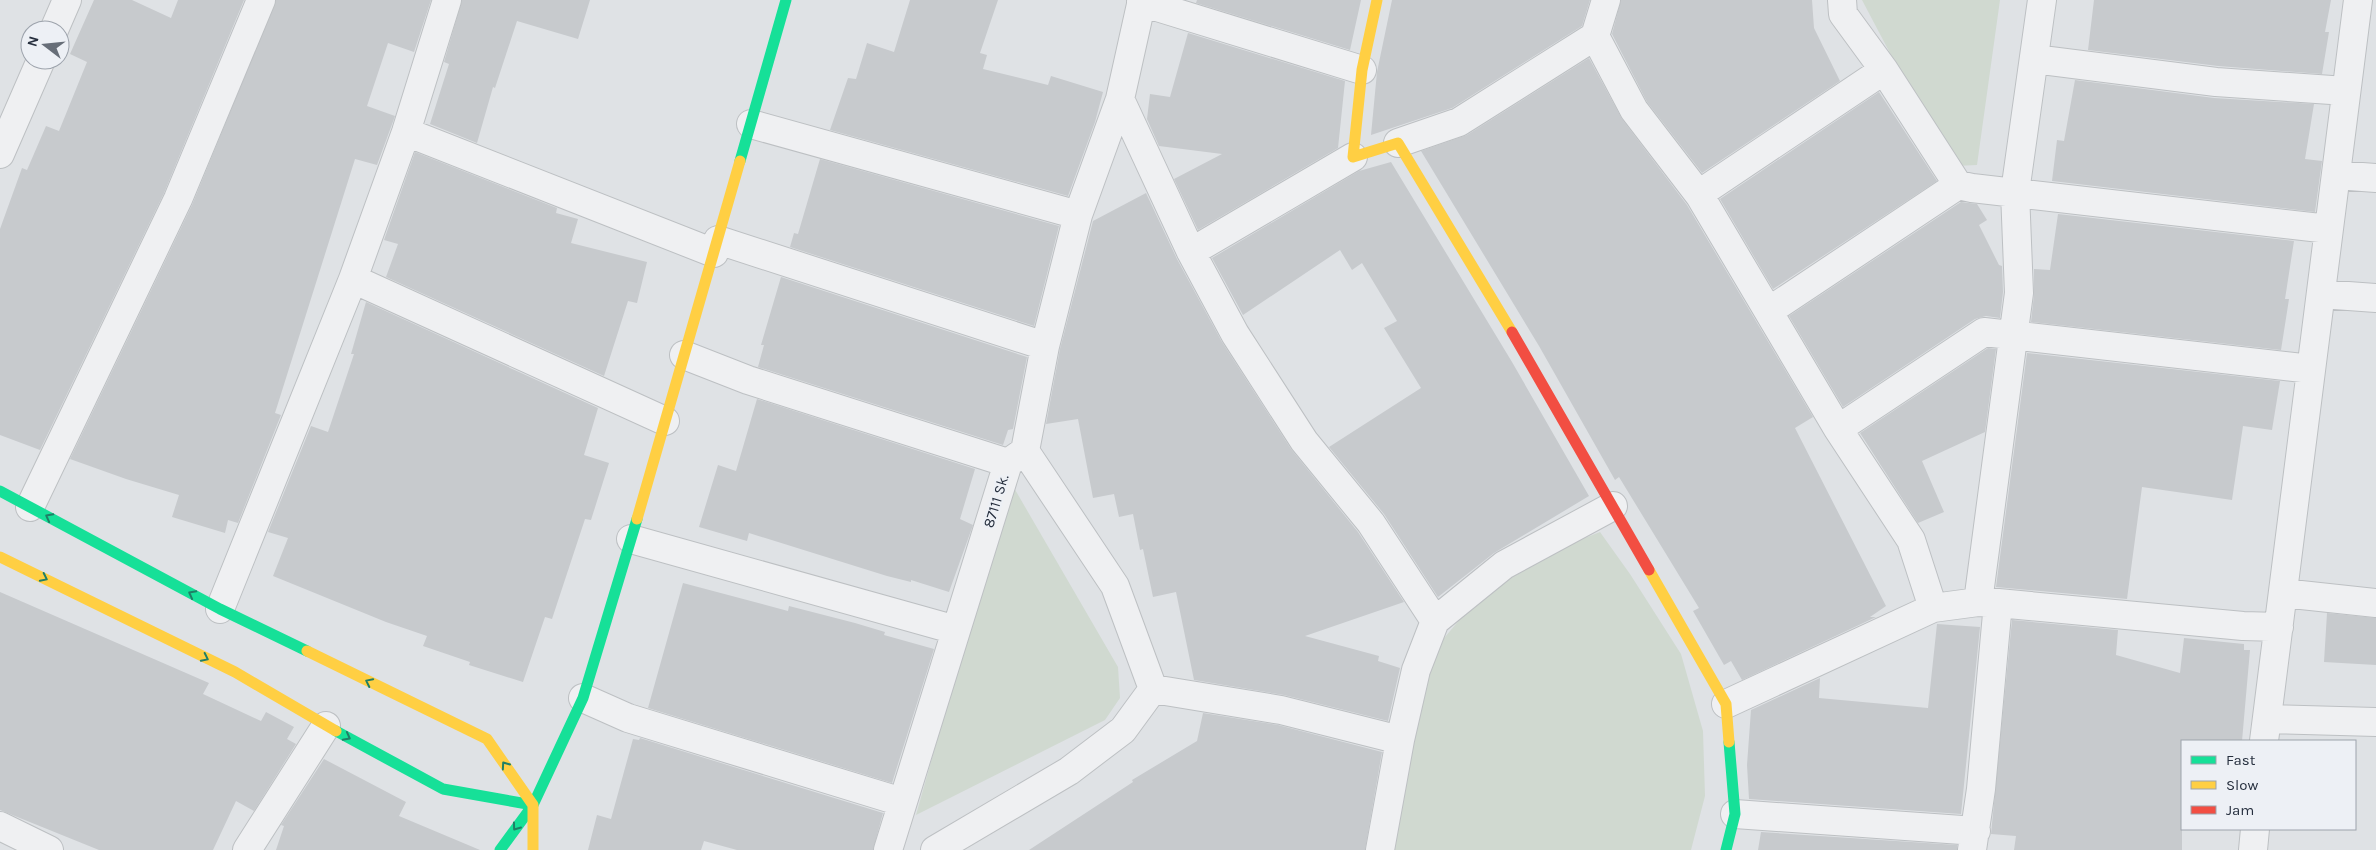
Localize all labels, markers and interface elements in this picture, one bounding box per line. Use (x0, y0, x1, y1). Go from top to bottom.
north arrow (20, 20, 70, 70)
text: N (23, 34, 43, 49)
street label: 87111 Sk. (979, 472, 1013, 530)
one-way arrow (45, 513, 54, 523)
one-way arrow (39, 572, 48, 582)
one-way arrow (188, 591, 197, 601)
one-way arrow (200, 652, 209, 662)
one-way arrow (365, 678, 374, 688)
one-way arrow (342, 731, 351, 741)
legend (2181, 740, 2356, 830)
text: Fast (2226, 751, 2256, 769)
one-way arrow (502, 761, 511, 771)
text: Slow (2226, 776, 2258, 794)
text: Jam (2226, 801, 2254, 819)
one-way arrow (514, 821, 522, 830)

